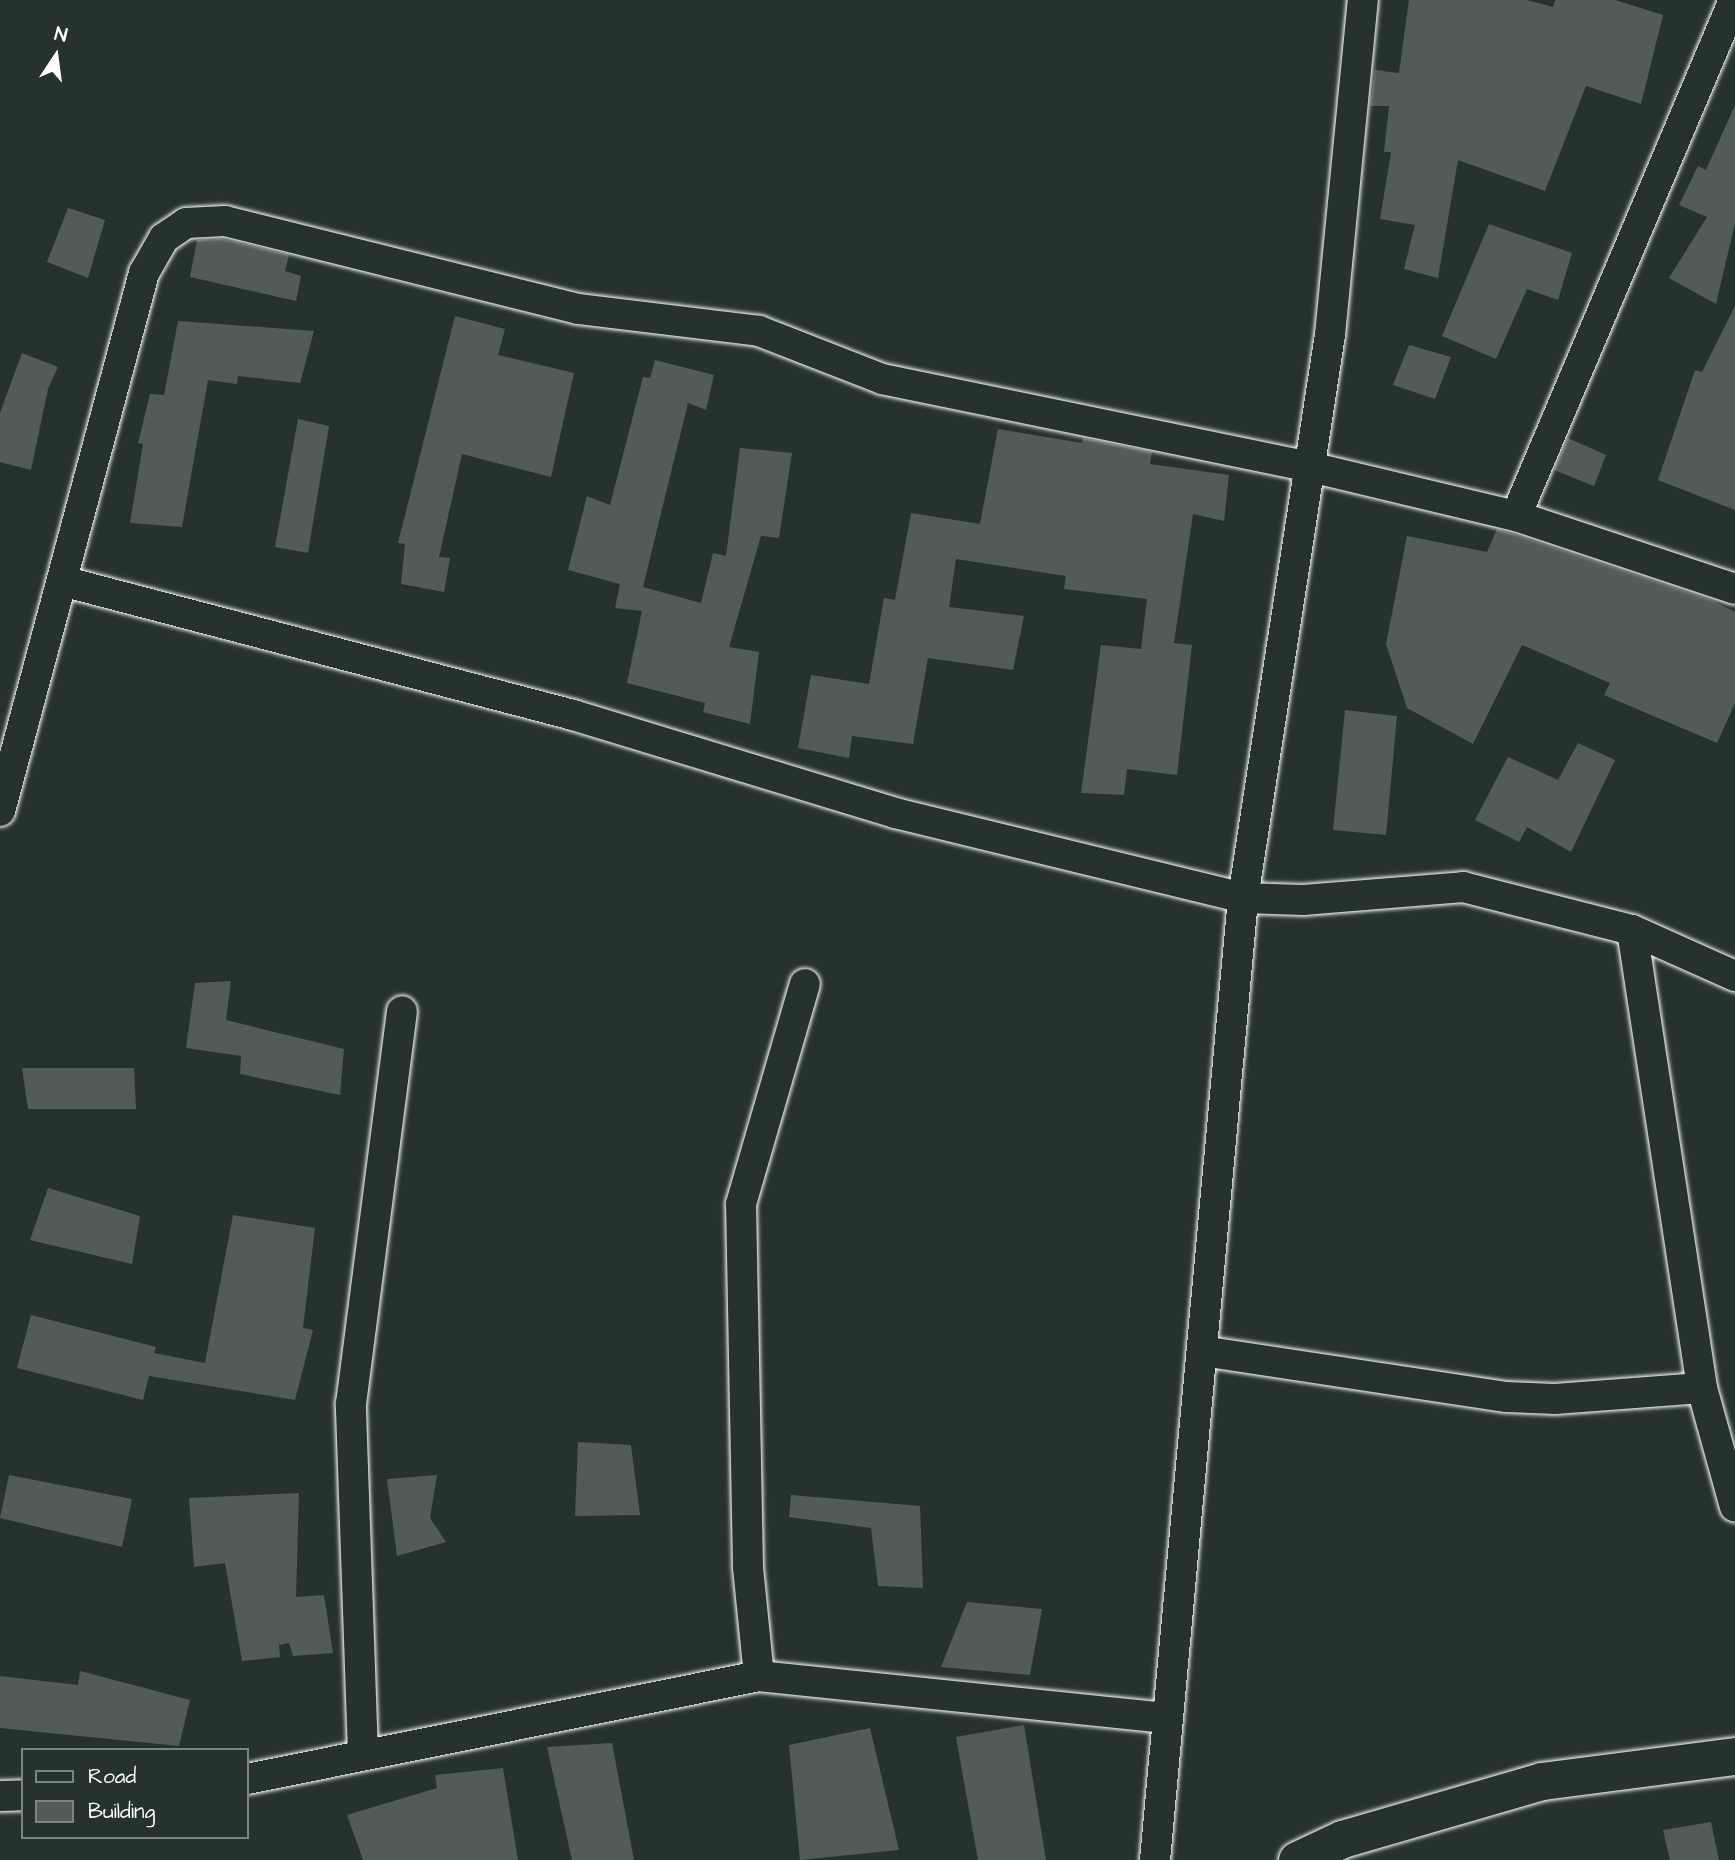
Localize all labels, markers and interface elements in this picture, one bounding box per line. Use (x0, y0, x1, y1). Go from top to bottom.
north arrow (21, 21, 91, 91)
text: N (52, 21, 70, 50)
legend (21, 1748, 248, 1839)
text: Road (88, 1762, 136, 1791)
text: Building (88, 1797, 155, 1826)

